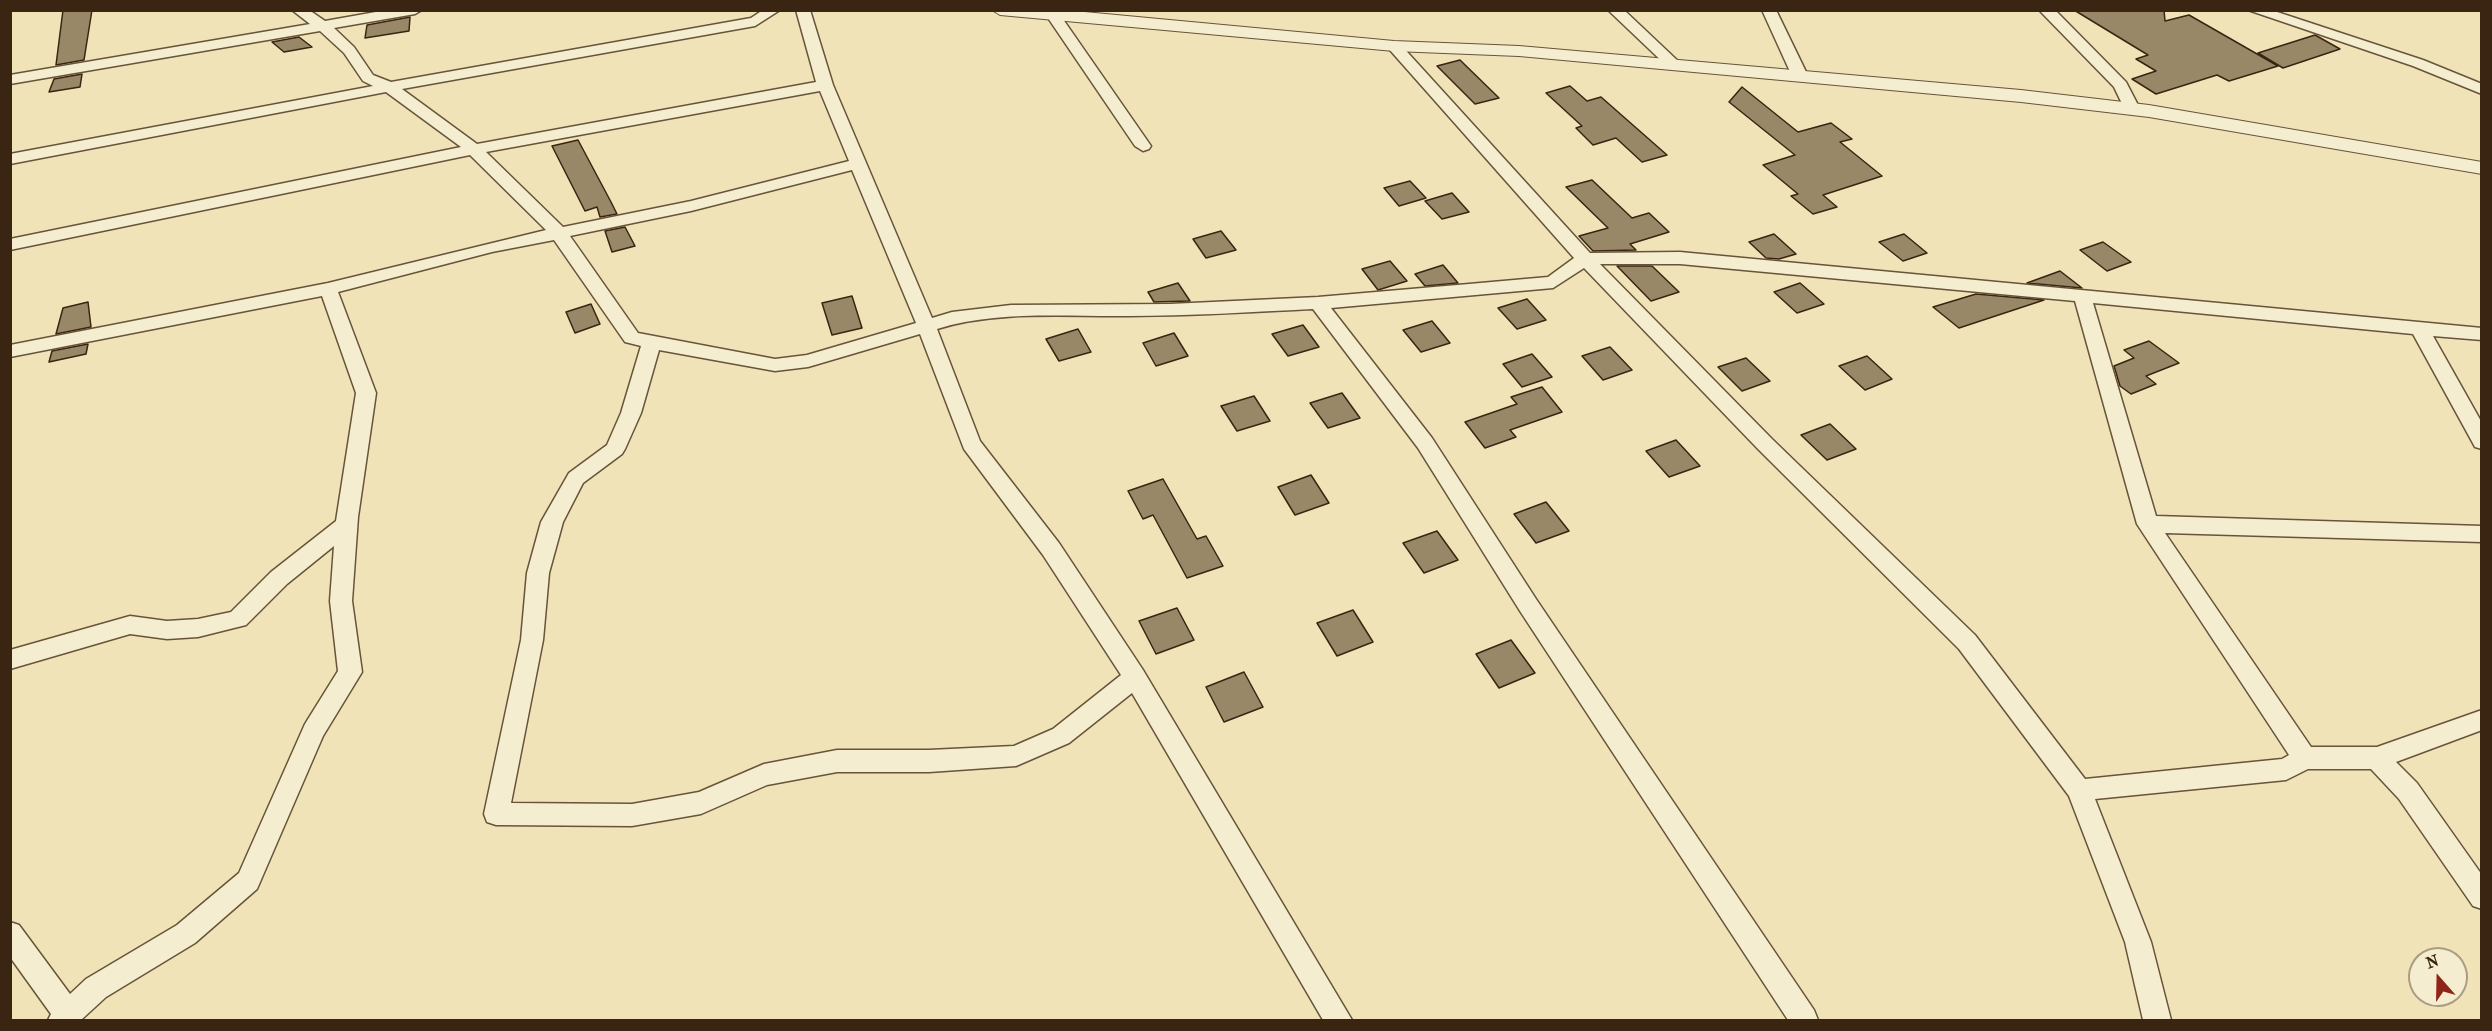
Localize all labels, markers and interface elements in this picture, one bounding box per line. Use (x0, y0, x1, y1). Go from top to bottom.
north arrow (2408, 947, 2468, 1007)
text: N (2423, 950, 2441, 973)

